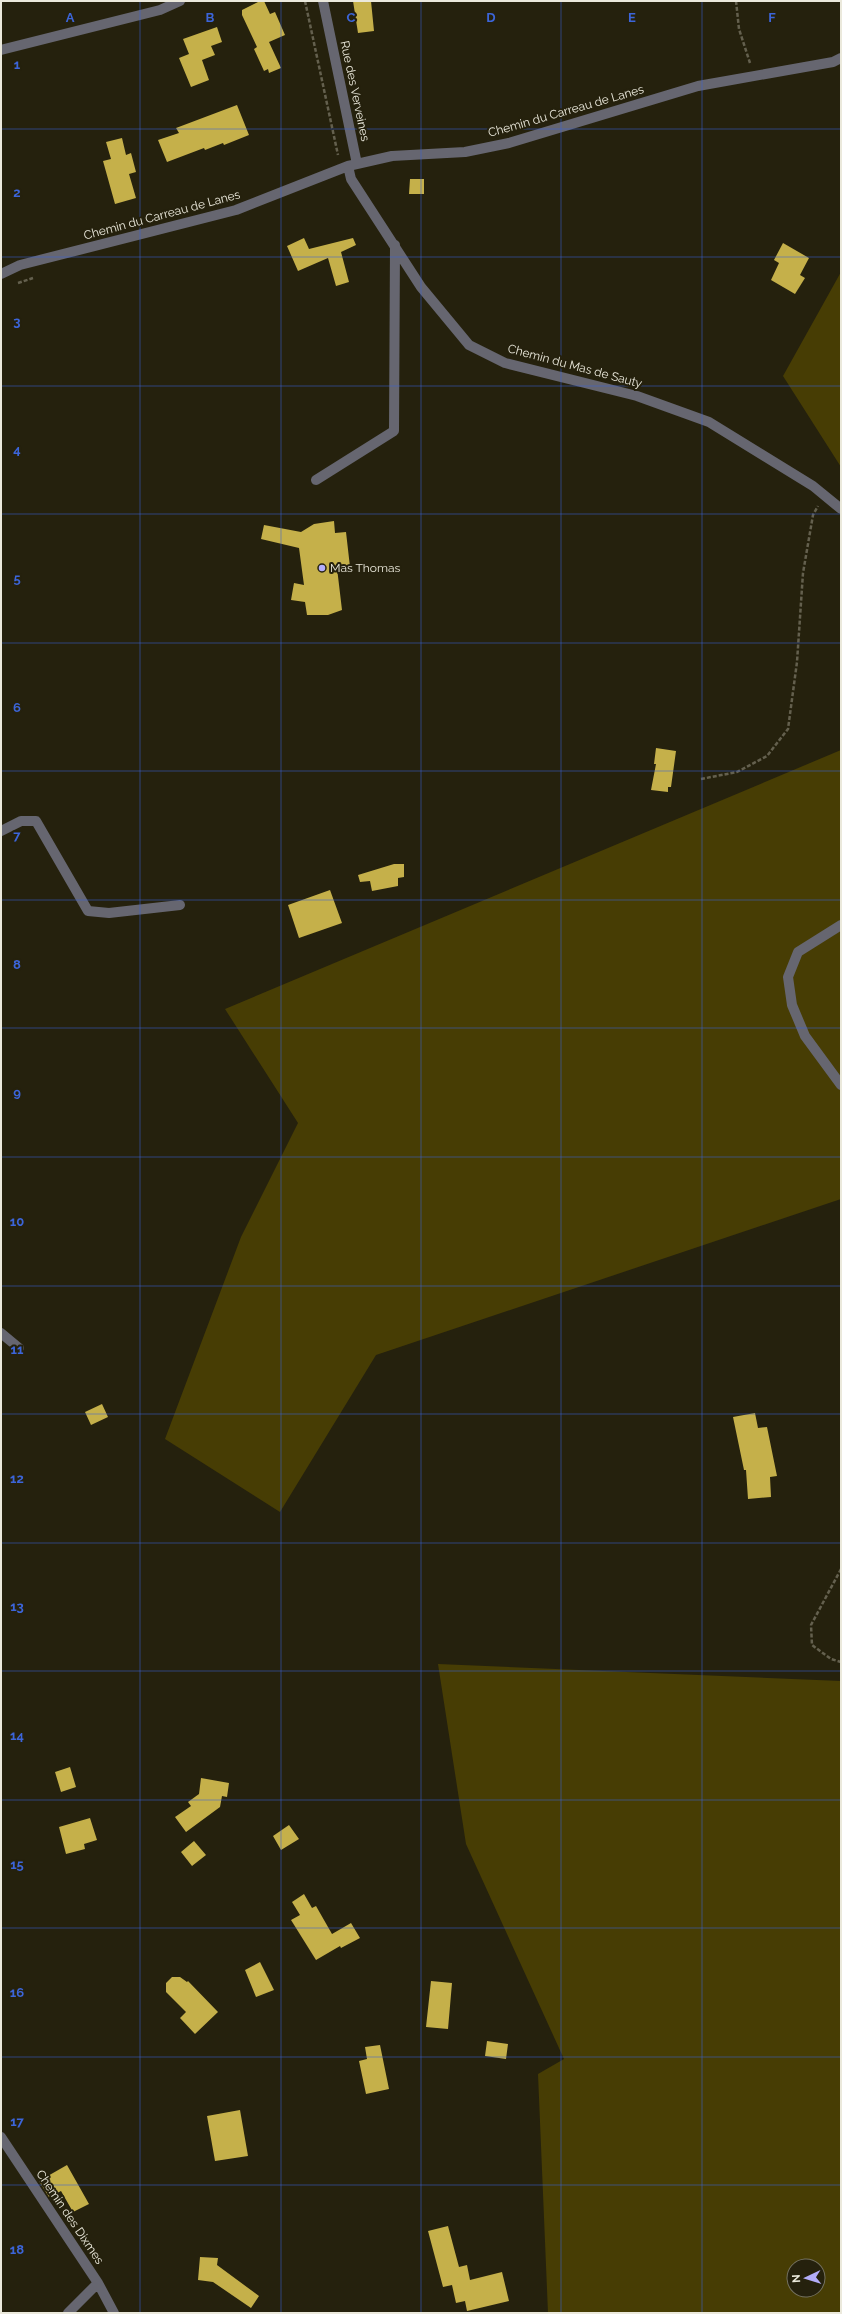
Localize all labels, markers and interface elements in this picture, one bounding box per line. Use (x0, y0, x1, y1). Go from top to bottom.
text: A (66, 10, 75, 25)
text: B (206, 10, 215, 25)
text: C (347, 10, 356, 25)
text: D (486, 10, 496, 25)
text: E (628, 10, 636, 25)
text: F (768, 10, 776, 25)
street label: Rue des Verveines (338, 40, 373, 143)
text: 1 (14, 57, 21, 72)
street label: Chemin du Carreau de Lanes (487, 82, 646, 140)
text: 2 (13, 185, 21, 200)
street label: Chemin du Carreau de Lanes (82, 187, 242, 243)
text: 3 (13, 314, 21, 329)
street label: Chemin du Mas de Sauty (506, 341, 644, 391)
text: 4 (13, 442, 21, 457)
place label: Mas Thomas (330, 561, 401, 575)
marker: Mas Thomas (317, 563, 327, 573)
text: 5 (13, 571, 21, 586)
text: 6 (13, 700, 21, 715)
text: 7 (13, 828, 21, 843)
text: 8 (13, 957, 21, 972)
text: 9 (13, 1085, 21, 1100)
text: 10 (10, 1214, 24, 1229)
text: 11 (11, 1342, 24, 1357)
text: 12 (10, 1471, 24, 1486)
text: 13 (10, 1599, 24, 1614)
text: 14 (10, 1728, 24, 1743)
text: 15 (10, 1857, 24, 1872)
text: 16 (10, 1985, 24, 2000)
text: 17 (10, 2114, 25, 2129)
street label: Chemin des Dixmes (33, 2167, 107, 2267)
text: 18 (10, 2242, 24, 2257)
north arrow (786, 2258, 826, 2298)
text: N (790, 2274, 803, 2283)

